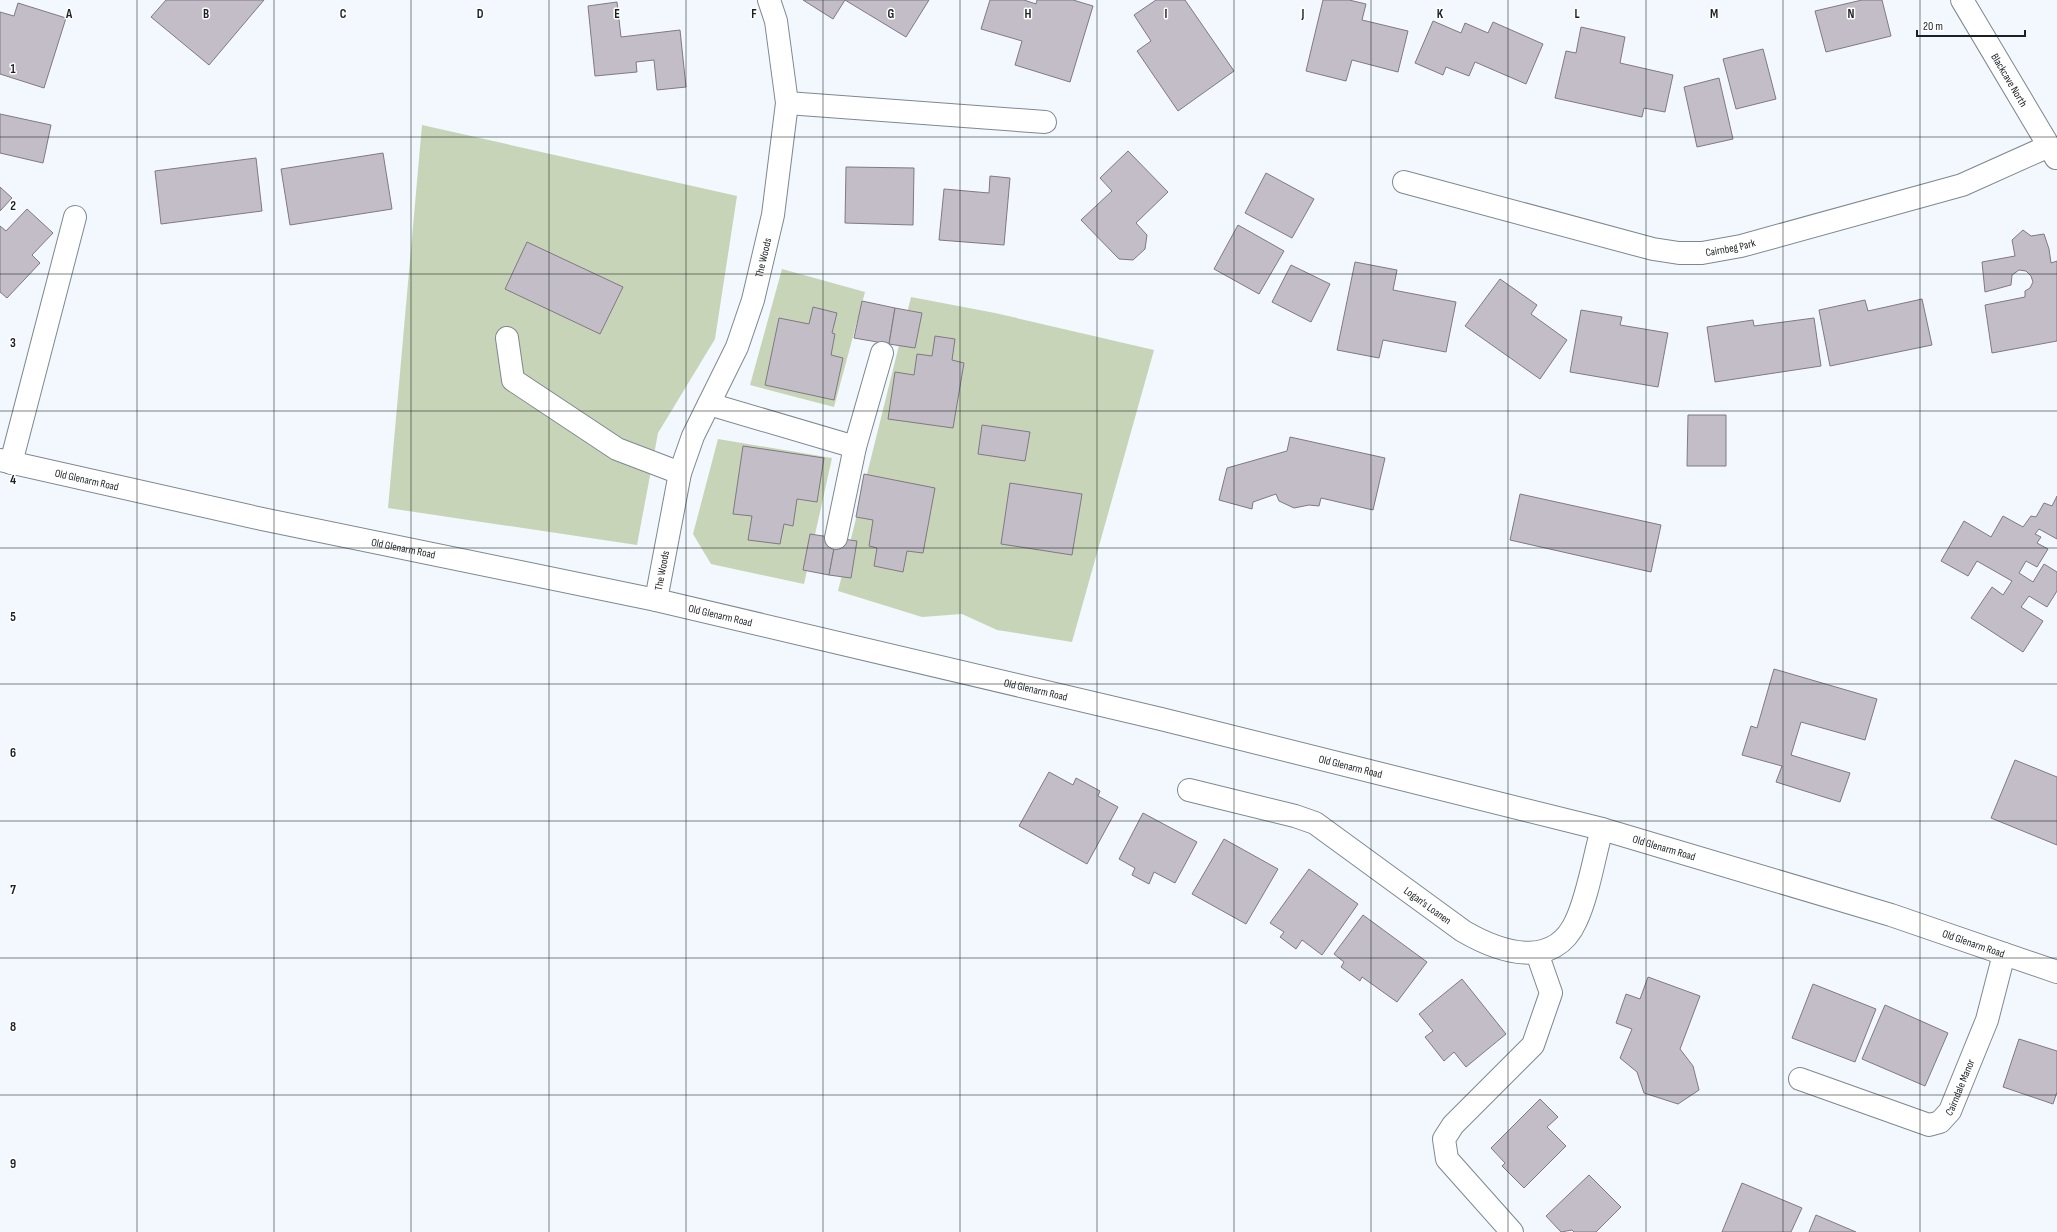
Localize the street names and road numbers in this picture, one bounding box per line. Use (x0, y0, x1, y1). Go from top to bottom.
street label: Blackcave North (1988, 51, 2030, 110)
street label: Cairnbeg Park (1704, 236, 1758, 259)
street label: The Woods (753, 237, 774, 279)
street label: Old Glenarm Road (54, 467, 120, 494)
street label: Old Glenarm Road (370, 536, 437, 562)
street label: The Woods (652, 550, 672, 591)
street label: Old Glenarm Road (687, 602, 754, 630)
street label: Old Glenarm Road (1002, 676, 1069, 704)
street label: Old Glenarm Road (1317, 753, 1384, 781)
street label: Old Glenarm Road (1631, 832, 1697, 864)
street label: Logan's Loanen (1401, 884, 1454, 927)
street label: Old Glenarm Road (1941, 927, 2007, 961)
street label: Cairndale Manor (1943, 1057, 1977, 1119)

